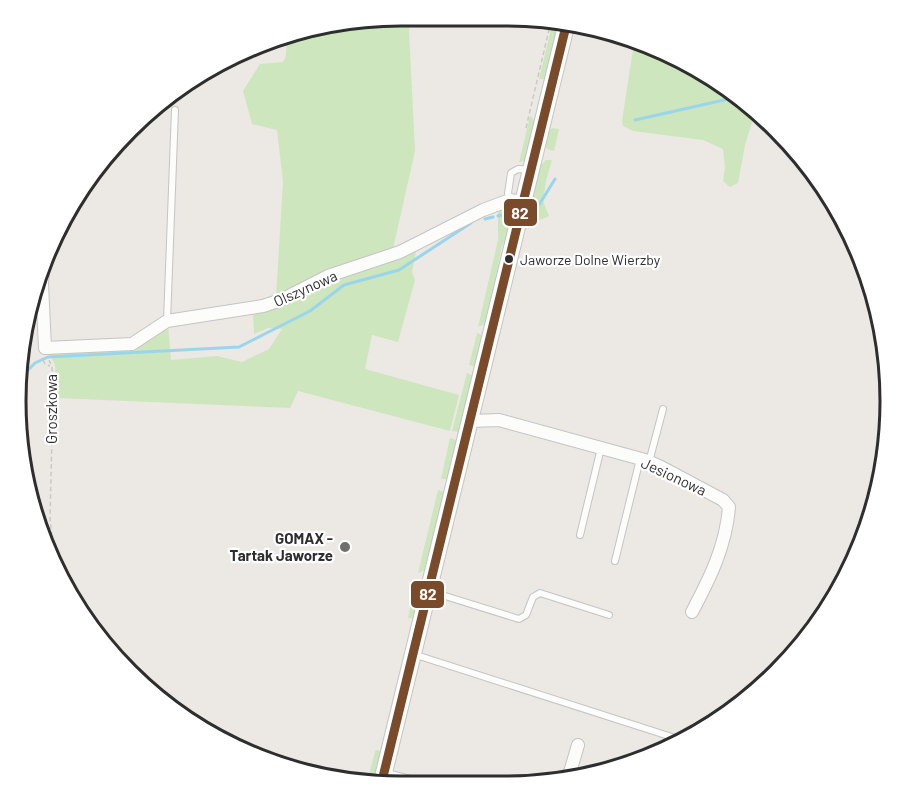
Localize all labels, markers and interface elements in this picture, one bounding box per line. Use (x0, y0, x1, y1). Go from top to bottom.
line badge: 82 (503, 198, 538, 227)
text: 82 (511, 203, 529, 222)
place label: Jaworze Dolne Wierzby (520, 251, 661, 268)
marker: Jaworze Dolne Wierzby (503, 253, 515, 265)
street label: Olszynowa (270, 266, 340, 310)
street label: Groszkowa (42, 374, 60, 444)
street label: Jesionowa (639, 453, 709, 499)
place label: GOMAX - Tartak Jaworze (229, 529, 333, 564)
marker: GOMAX - Tartak Jaworze (338, 540, 352, 554)
line badge: 82 (410, 580, 445, 609)
text: 82 (419, 584, 437, 603)

